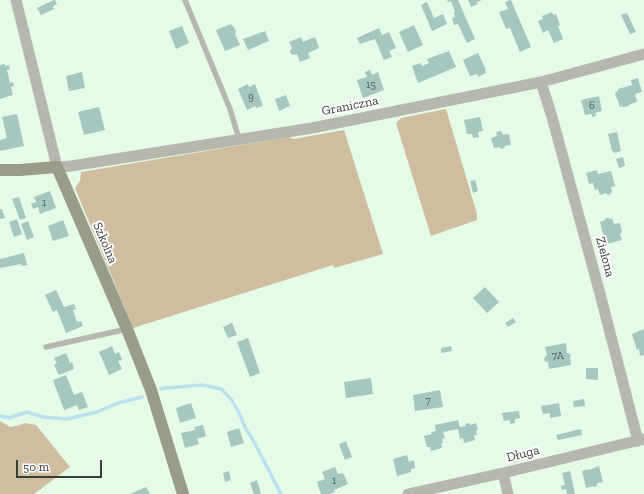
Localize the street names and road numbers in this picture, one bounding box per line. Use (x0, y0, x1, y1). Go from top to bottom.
street label: Graniczna (320, 93, 380, 119)
street label: Szkolna (89, 220, 121, 266)
street label: Zielona (592, 235, 618, 279)
street label: Długa (505, 442, 541, 466)

